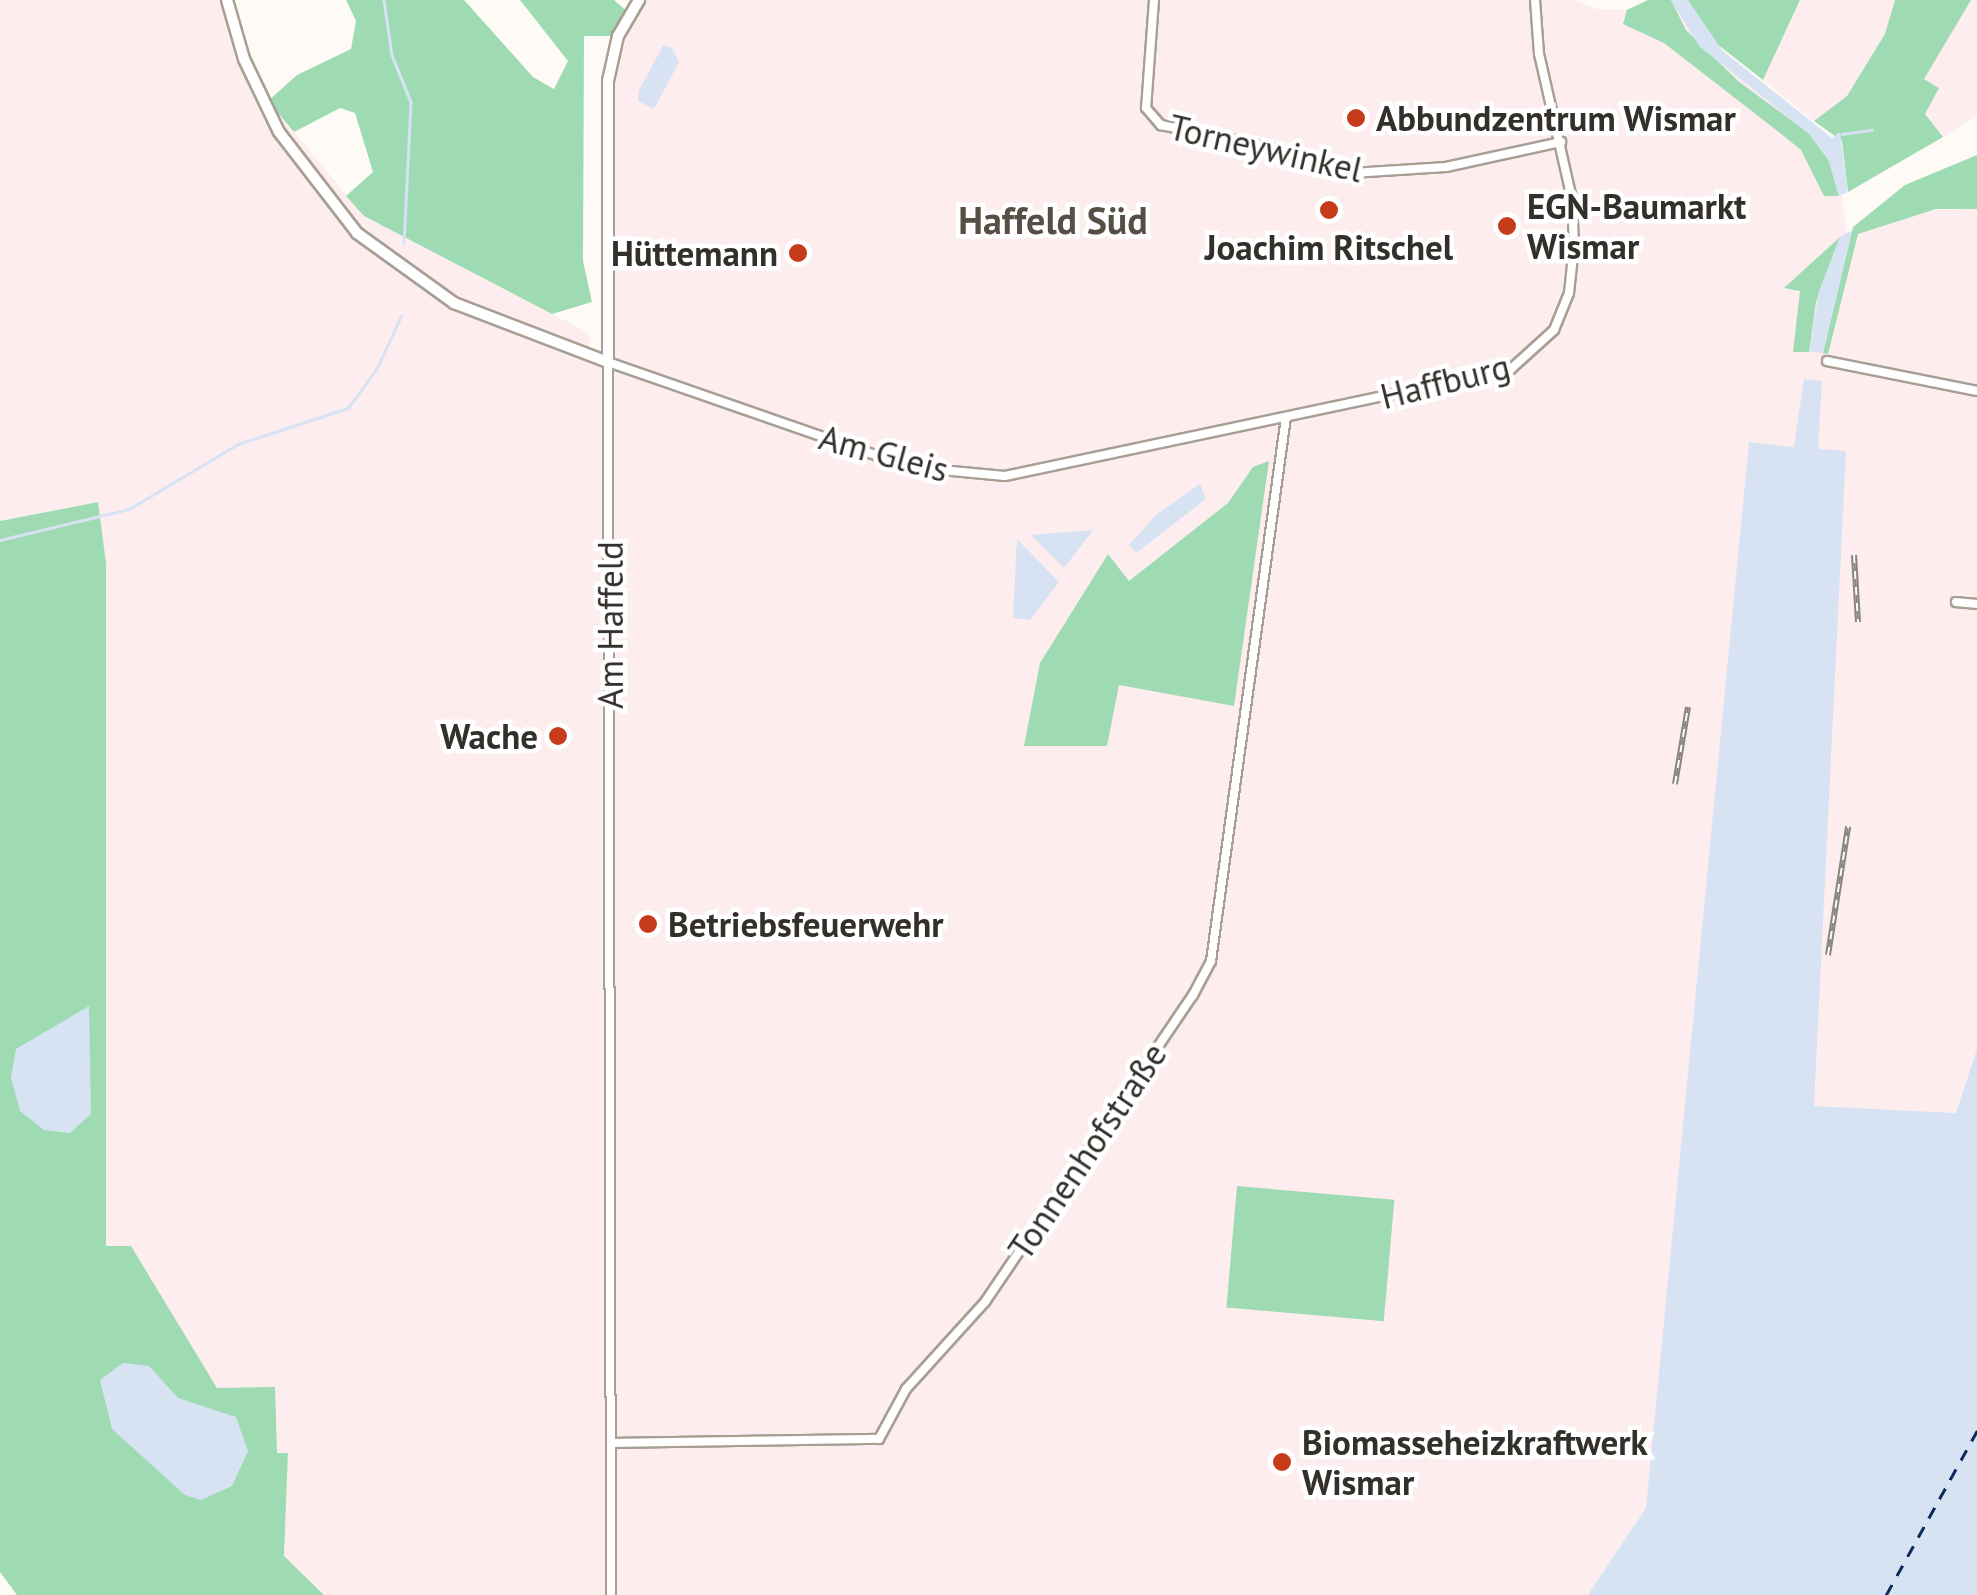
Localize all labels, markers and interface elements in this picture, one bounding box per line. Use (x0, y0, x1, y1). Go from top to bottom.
place label: Abbundzentrum Wismar (1376, 97, 1737, 139)
street label: Torneywinkel (1165, 105, 1367, 191)
marker: Abbundzentrum Wismar (1345, 107, 1367, 129)
place label: EGN-Baumarkt Wismar (1527, 185, 1746, 267)
district label: Haffeld Süd (958, 197, 1148, 243)
marker: Joachim Ritschel (1318, 199, 1340, 221)
marker: EGN-Baumarkt Wismar (1496, 215, 1518, 237)
place label: Joachim Ritschel (1205, 226, 1453, 268)
place label: Hüttemann (611, 232, 778, 274)
marker: Hüttemann (787, 242, 809, 264)
street label: Haffburg (1376, 345, 1514, 417)
street label: Am Gleis (815, 416, 953, 490)
street label: Am Haffeld (589, 541, 631, 709)
place label: Wache (440, 715, 538, 757)
marker: Wache (547, 725, 569, 747)
place label: Betriebsfeuerwehr (668, 903, 943, 945)
marker: Betriebsfeuerwehr (637, 913, 659, 935)
street label: Tonnenhofstraße (999, 1035, 1175, 1267)
place label: Biomasseheizkraftwerk Wismar (1302, 1421, 1648, 1503)
marker: Biomasseheizkraftwerk Wismar (1271, 1451, 1293, 1473)

